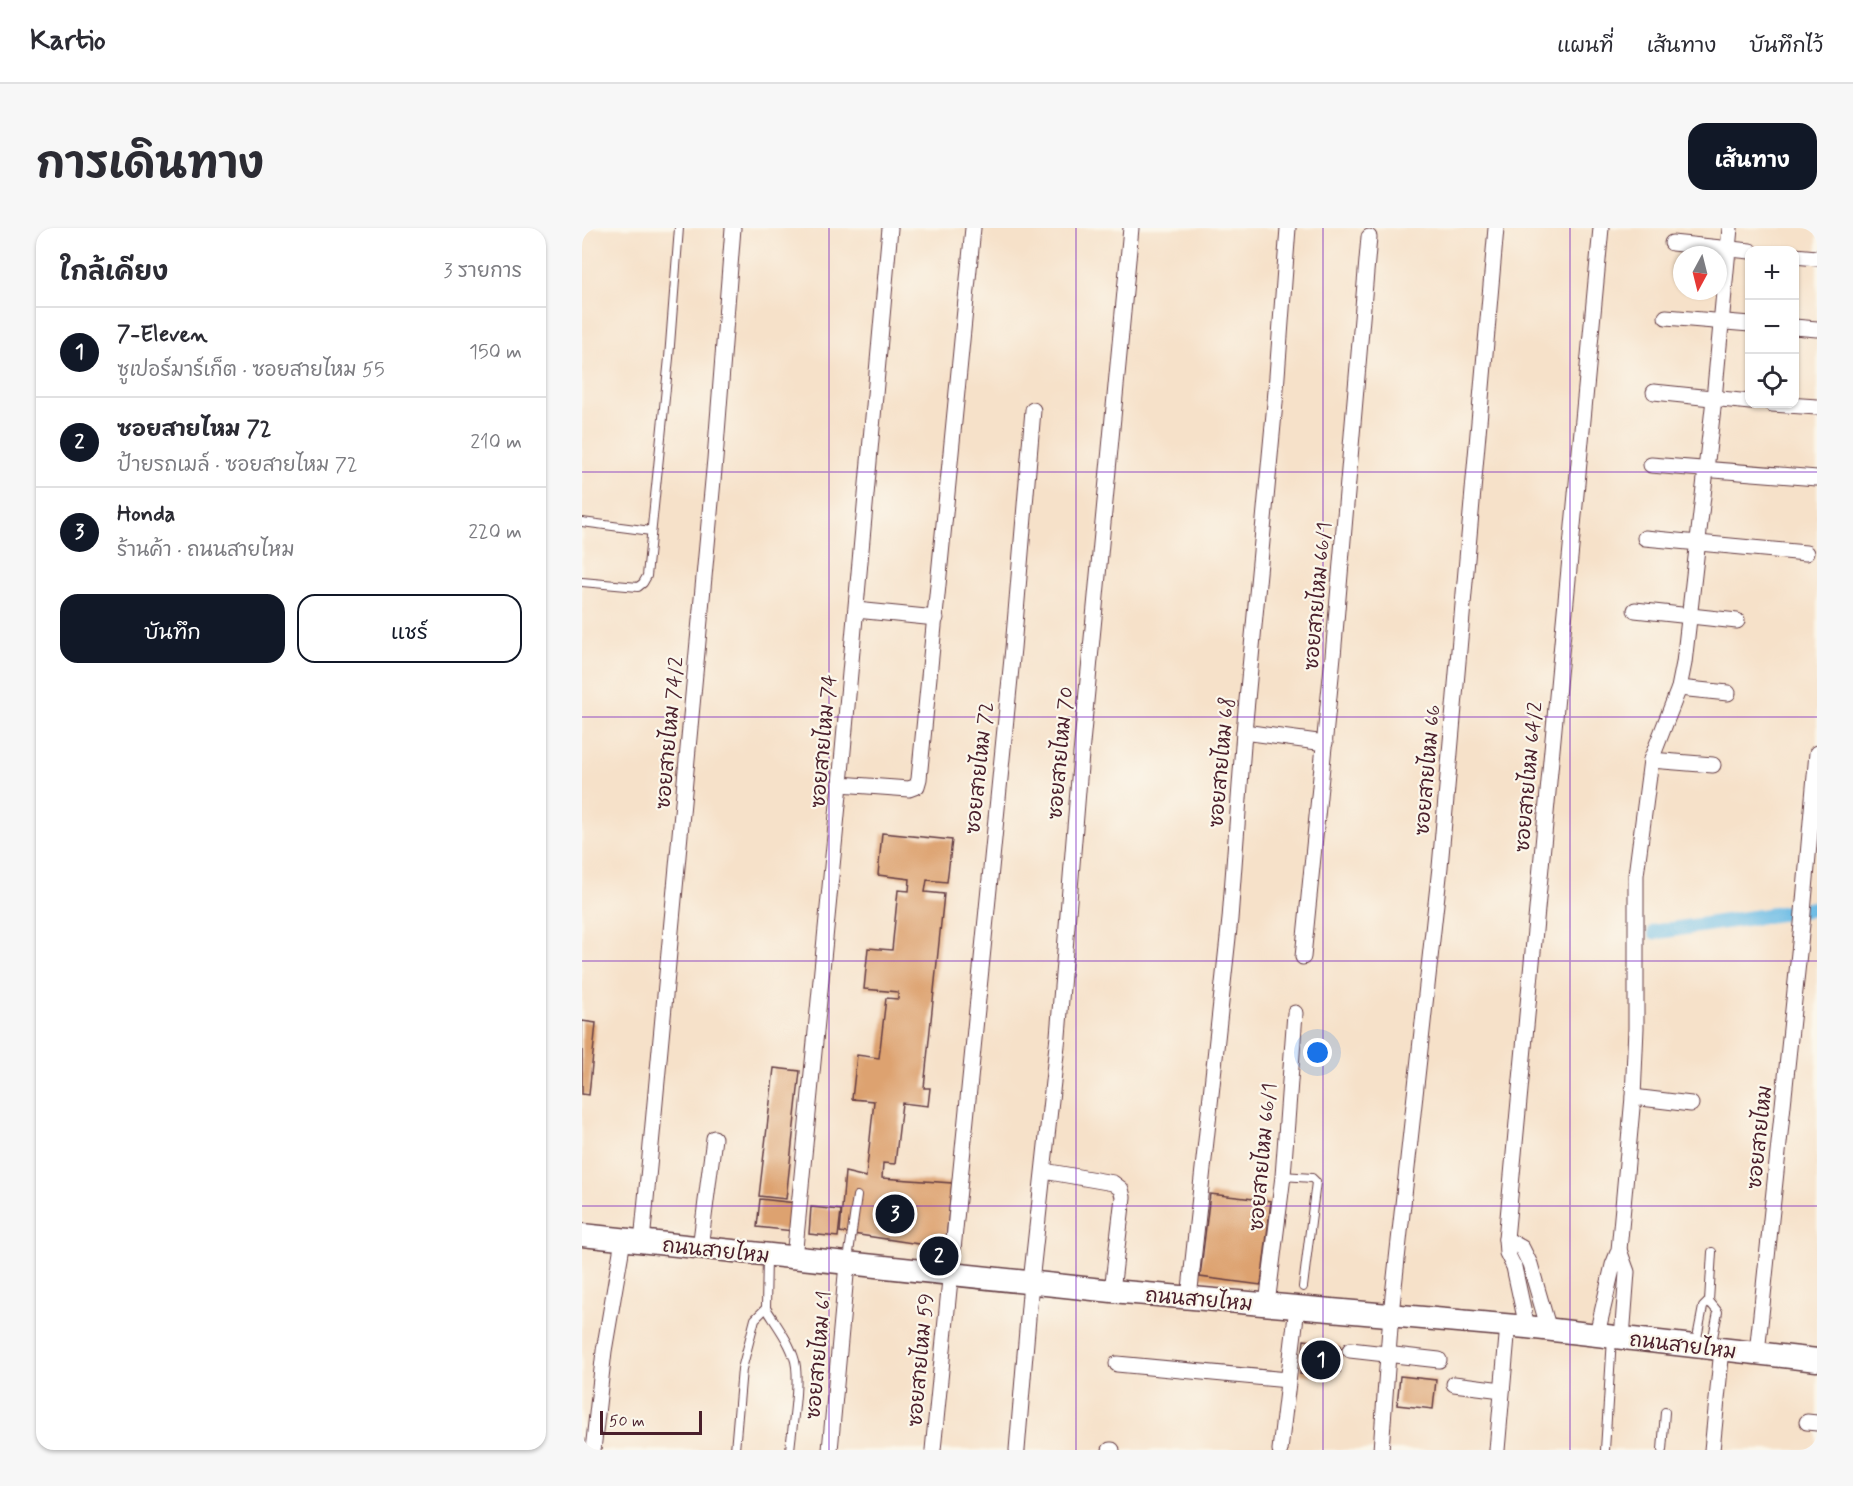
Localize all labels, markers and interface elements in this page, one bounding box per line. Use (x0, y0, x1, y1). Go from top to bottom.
text: Kartio (30, 23, 106, 60)
text: แผนที่ (1557, 32, 1614, 60)
text: เส้นทาง (1647, 32, 1716, 60)
text: บันทึกไว้ (1749, 32, 1823, 60)
button: เส้นทาง (1688, 123, 1817, 190)
text: การเดินทาง (36, 138, 264, 193)
north arrow (1673, 246, 1727, 300)
map controls (1745, 246, 1799, 408)
button: + (1745, 246, 1799, 300)
text: ใกล้เคียง (60, 256, 168, 290)
text: 3 รายการ (443, 258, 522, 285)
button: − (1745, 300, 1799, 354)
text: 7-Eleven (117, 321, 207, 349)
text: 1 (75, 339, 84, 366)
text: 150 m (469, 339, 522, 366)
button: locate (1745, 354, 1799, 408)
text: ซูเปอร์มาร์เก็ต · ซอยสายไหม 55 (117, 357, 385, 384)
text: ซอยสายไหม 72 (117, 416, 271, 444)
text: 2 (75, 429, 84, 456)
text: 210 m (470, 429, 522, 456)
text: ป้ายรถเมล์ · ซอยสายไหม 72 (117, 452, 358, 479)
text: Honda (117, 501, 175, 529)
text: 3 (75, 519, 84, 546)
text: 220 m (468, 519, 522, 546)
street label: ซอยสายไหม 66/1 (1298, 521, 1338, 671)
text: ร้านค้า · ถนนสายไหม (117, 537, 295, 564)
button: บันทึก (60, 594, 285, 663)
button: แชร์ (297, 594, 522, 663)
street label: ซอยสายไหม 74/2 (649, 656, 691, 810)
street label: ซอยสายไหม 74 (804, 673, 844, 809)
street label: ซอยสายไหม 70 (1041, 685, 1081, 821)
street label: ซอยสายไหม 68 (1202, 696, 1242, 829)
street label: ซอยสายไหม 72 (959, 701, 1001, 835)
street label: ซอยสายไหม 64/2 (1508, 701, 1550, 853)
street label: ซอยสายไหม 66 (1408, 704, 1448, 837)
your location (1303, 1038, 1332, 1067)
street label: ซอยสายไหม 66/1 (1243, 1082, 1283, 1232)
street label: ซอยสายไหม (1741, 1084, 1779, 1191)
pin: 3 (876, 1192, 914, 1236)
street label: ถนนสายไหม (661, 1231, 771, 1271)
pin: 2 (920, 1234, 958, 1278)
street label: ถนนสายไหม (1144, 1281, 1254, 1319)
street label: ซอยสายไหม 61 (799, 1290, 839, 1420)
street label: ซอยสายไหม 59 (901, 1292, 941, 1428)
street label: ถนนสายไหม (1628, 1326, 1738, 1366)
pin: 1 (1302, 1338, 1340, 1382)
scale bar (600, 1408, 702, 1436)
text: 50 m (609, 1411, 645, 1432)

